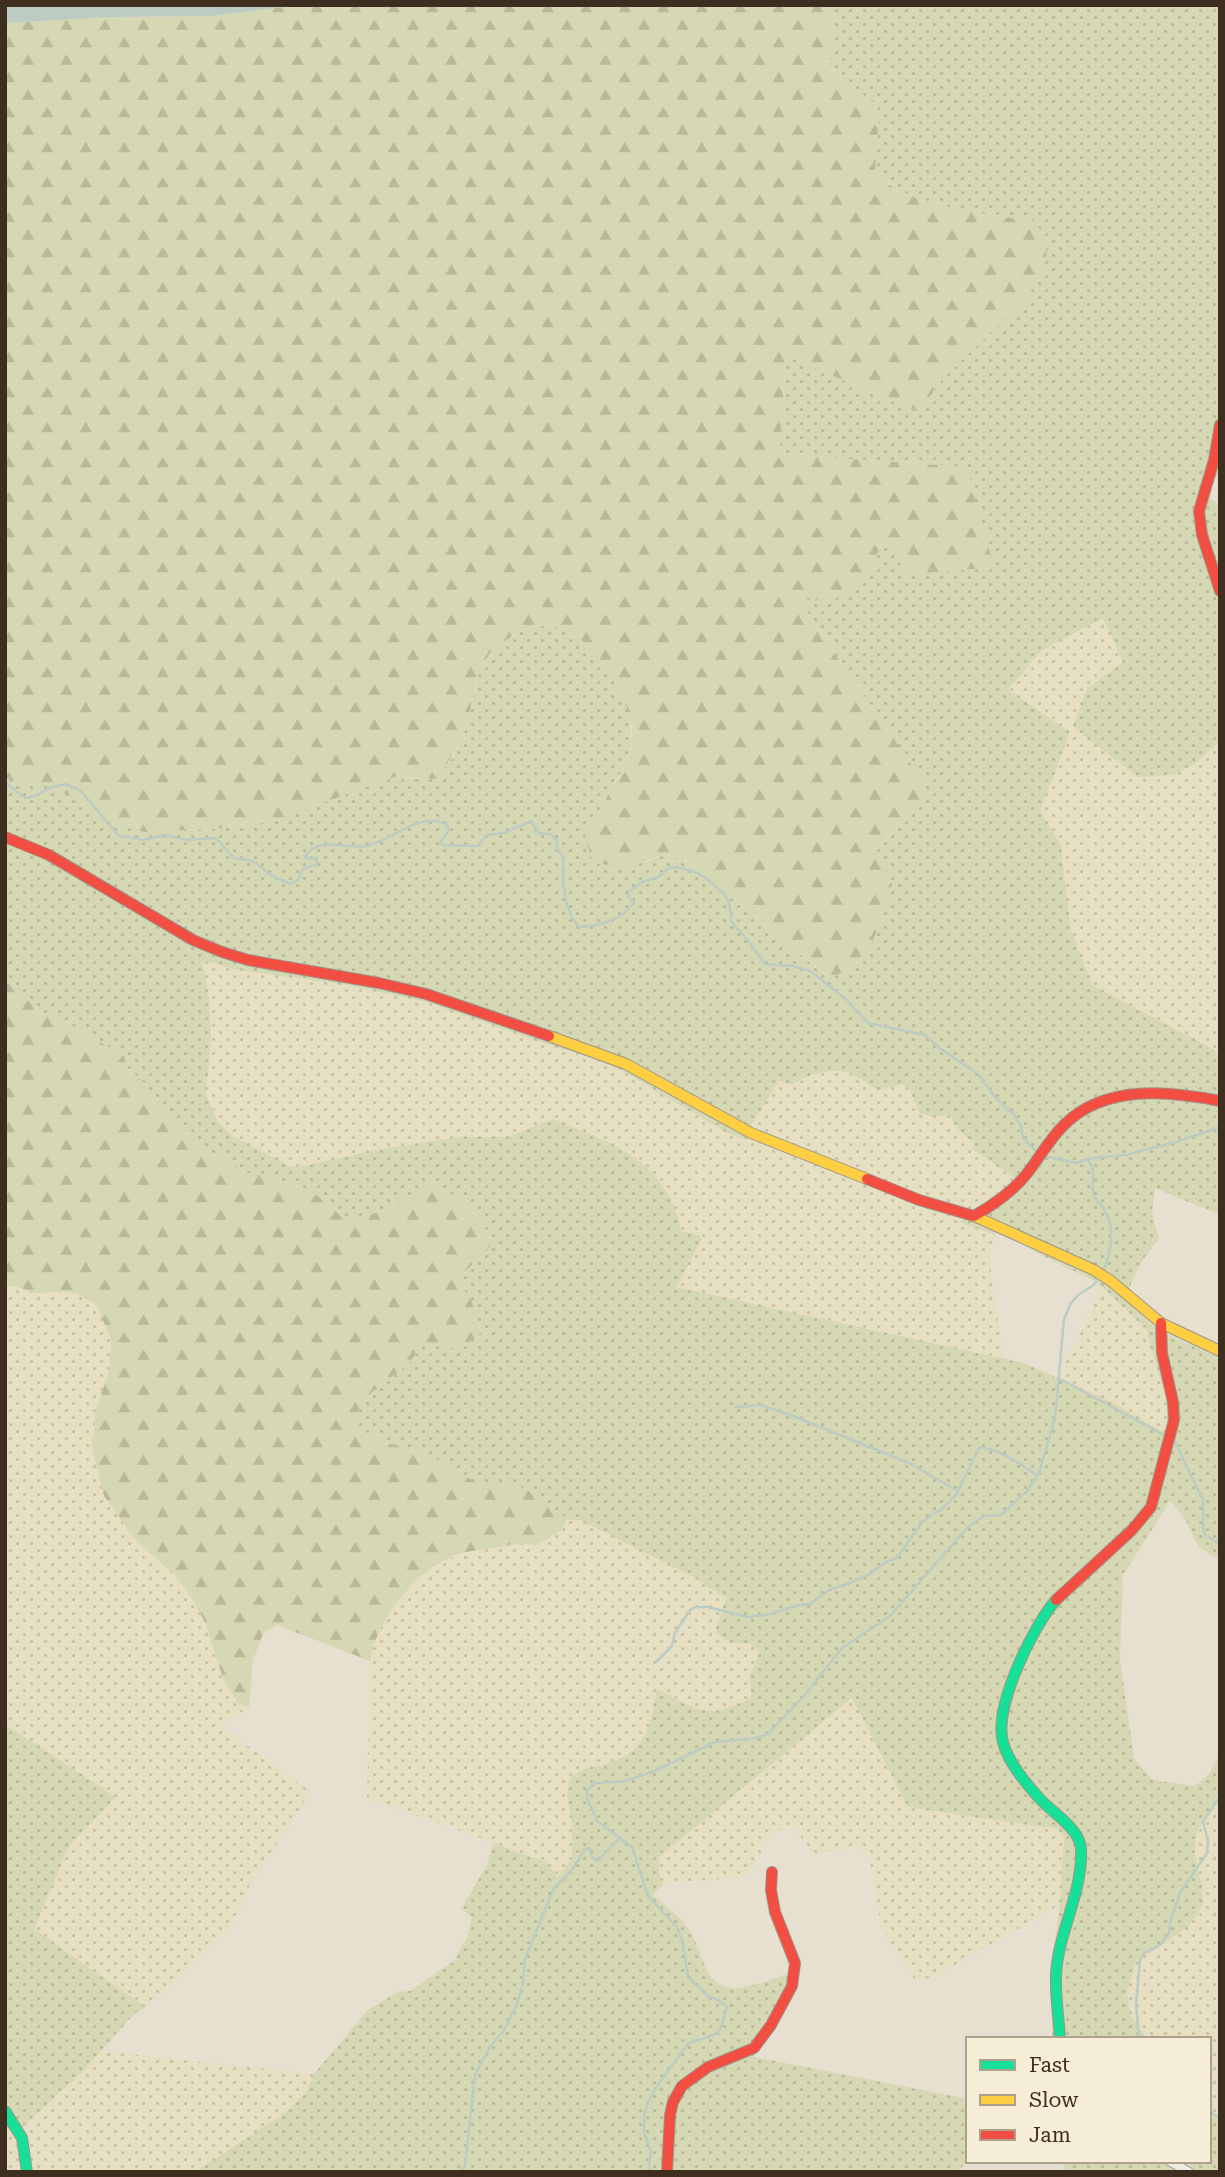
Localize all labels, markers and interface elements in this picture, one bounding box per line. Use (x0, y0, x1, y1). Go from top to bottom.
legend (966, 2037, 1211, 2163)
text: Fast (1029, 2053, 1070, 2077)
text: Slow (1029, 2088, 1079, 2112)
text: Jam (1029, 2123, 1071, 2147)

